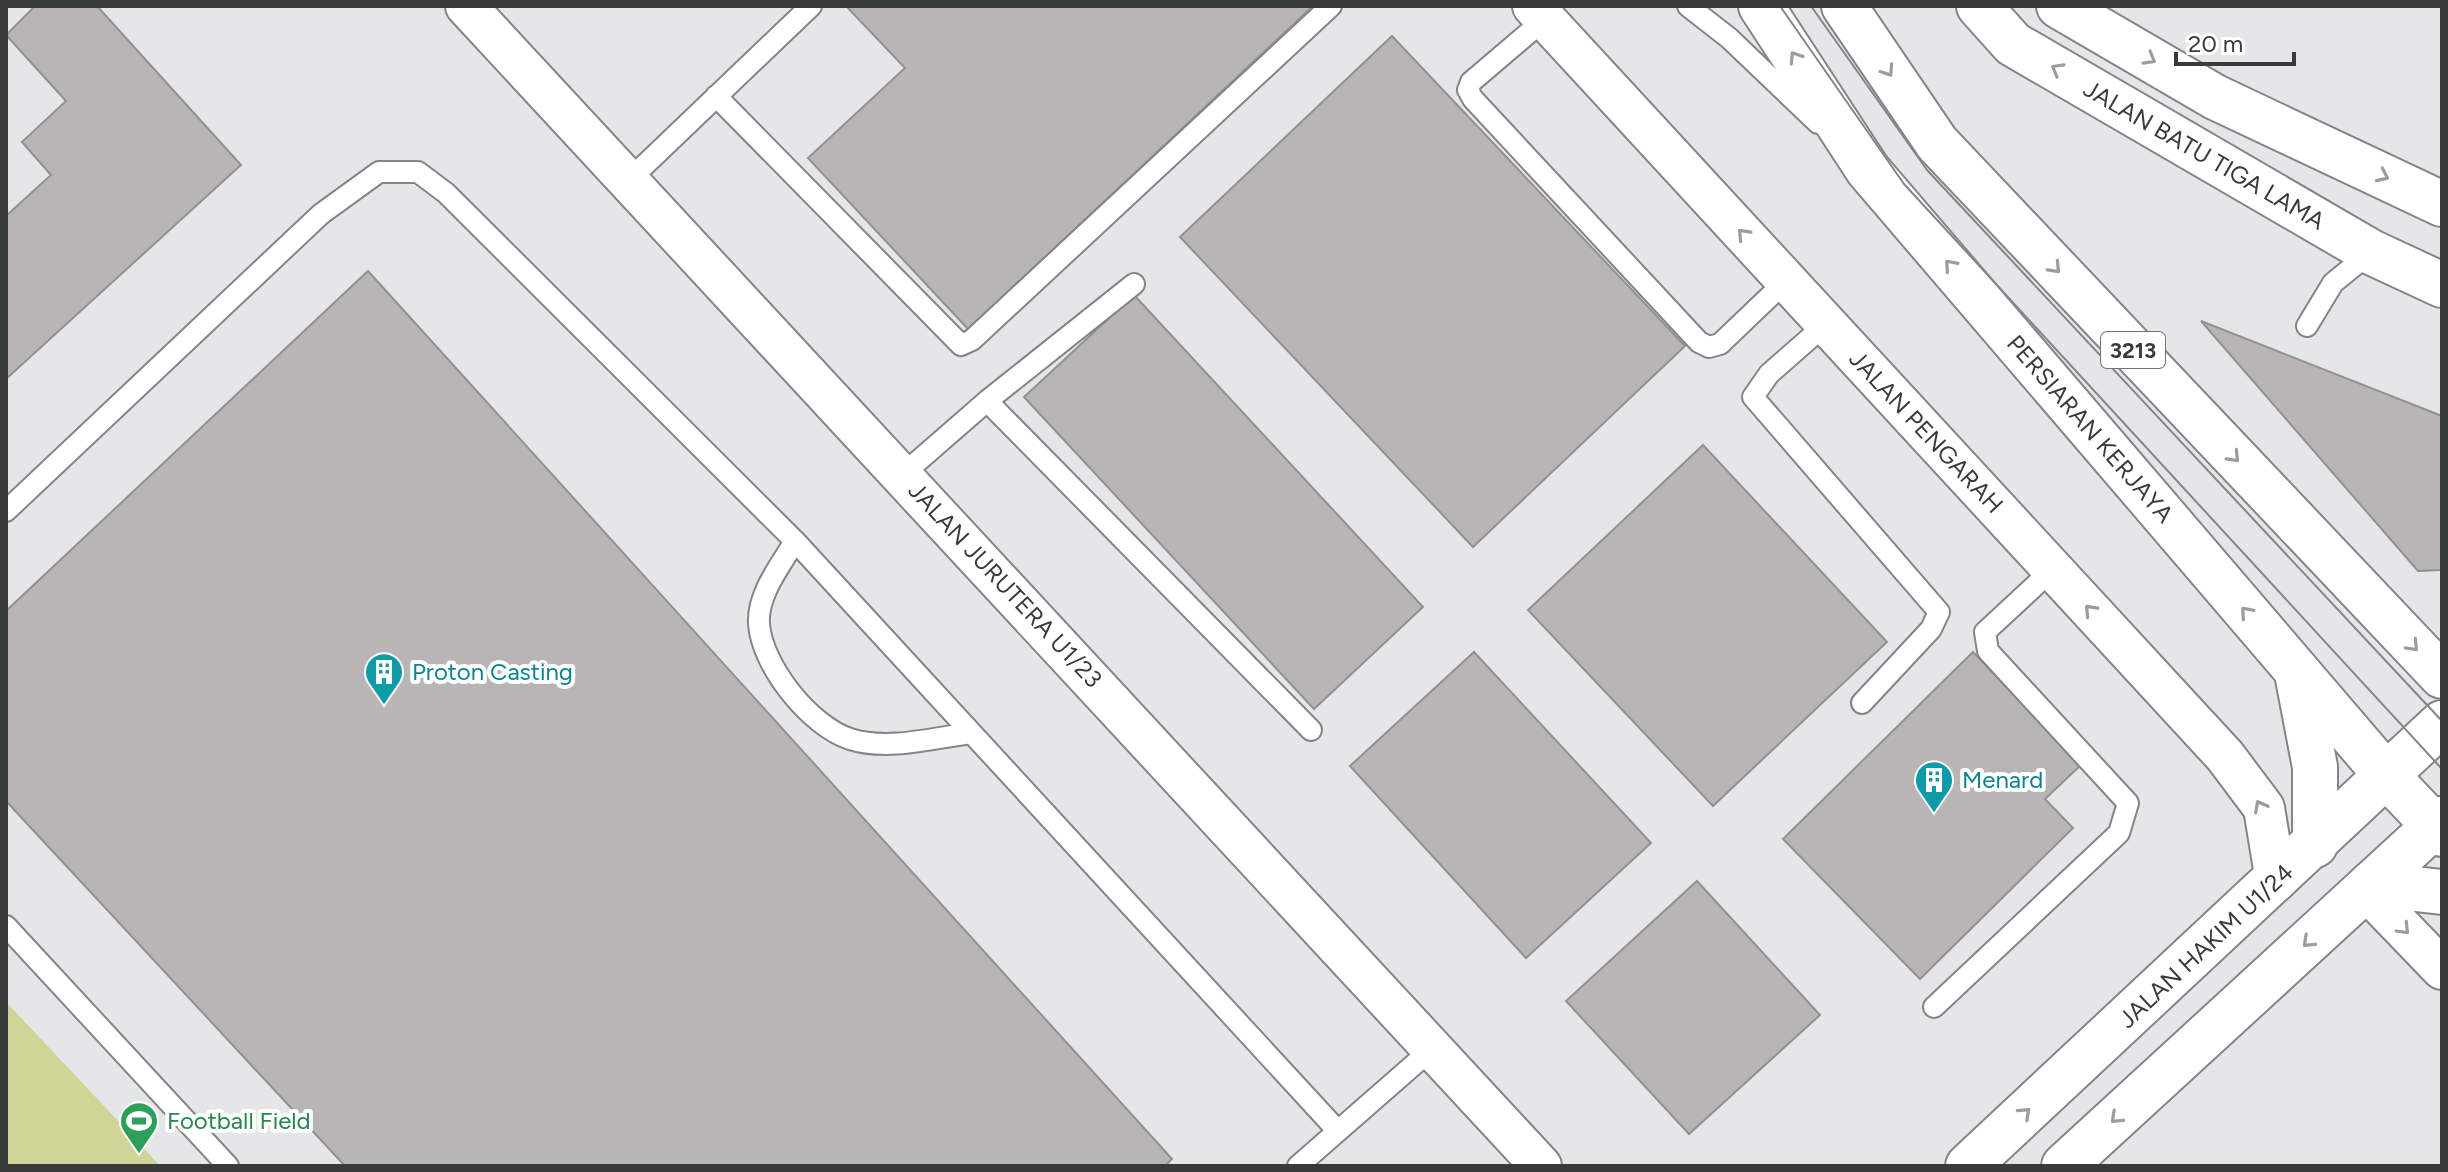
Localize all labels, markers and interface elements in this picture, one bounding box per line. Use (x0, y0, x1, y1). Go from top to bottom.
scale bar (2176, 16, 2294, 66)
text: 20 m (2188, 29, 2243, 58)
one-way arrow (2141, 49, 2156, 65)
one-way arrow (1789, 51, 1804, 66)
one-way arrow (1878, 62, 1893, 76)
one-way arrow (2051, 63, 2065, 79)
street label: JALAN BATU TIGA LAMA (2078, 74, 2331, 236)
one-way arrow (2374, 166, 2389, 182)
one-way arrow (1739, 228, 1753, 243)
one-way arrow (2046, 259, 2061, 273)
one-way arrow (1945, 260, 1959, 275)
street label: PERSIARAN KERJAYA (2001, 329, 2180, 529)
road number: 3213 (2101, 332, 2165, 368)
street label: JALAN PENGARAH (1843, 344, 2009, 519)
one-way arrow (2225, 448, 2240, 462)
street label: JALAN JURUTERA U1/23 (903, 476, 1108, 693)
one-way arrow (2085, 605, 2100, 619)
one-way arrow (2241, 606, 2256, 621)
one-way arrow (2404, 637, 2418, 651)
building icon: Proton Casting (363, 651, 405, 706)
place label: Proton Casting (412, 657, 573, 686)
building icon: Menard (1913, 759, 1955, 814)
place label: Menard (1962, 765, 2043, 794)
one-way arrow (2254, 800, 2269, 814)
street label: JALAN HAKIM U1/24 (2112, 857, 2299, 1034)
one-way arrow (2394, 920, 2409, 934)
one-way arrow (2303, 932, 2317, 947)
sports icon: Football Field (118, 1100, 160, 1155)
place label: Football Field (167, 1106, 311, 1135)
one-way arrow (2016, 1108, 2030, 1123)
one-way arrow (2111, 1108, 2126, 1122)

